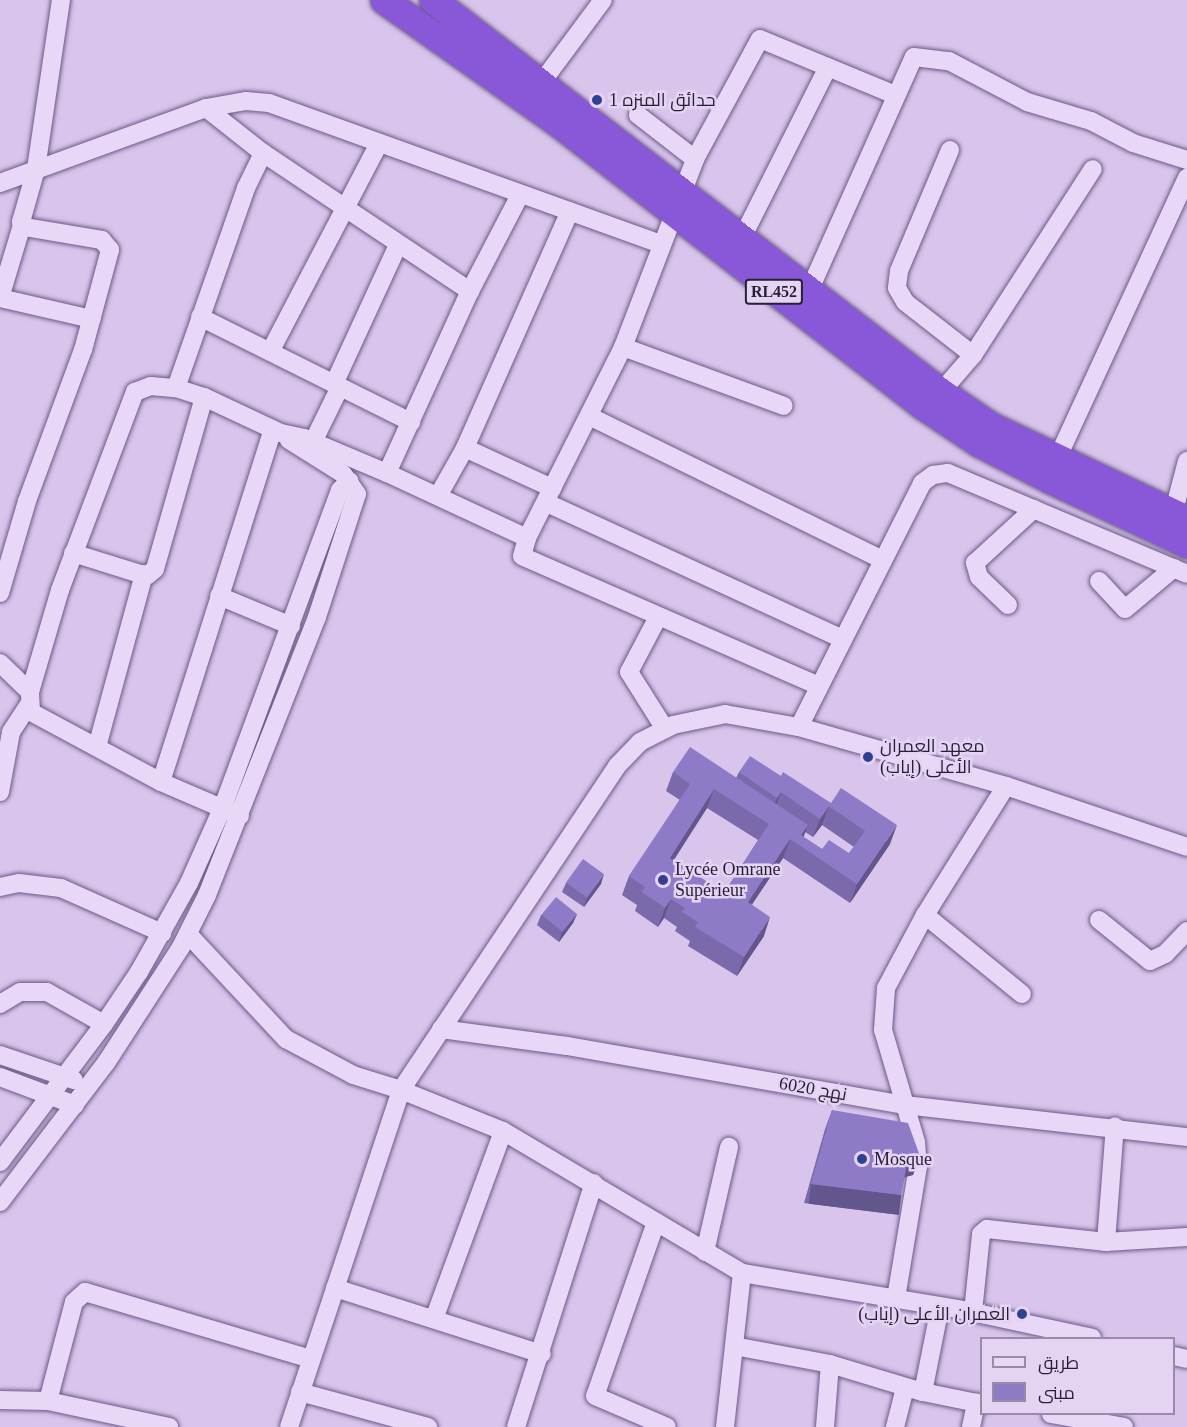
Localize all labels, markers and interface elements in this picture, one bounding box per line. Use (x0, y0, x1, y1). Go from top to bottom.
place label: حدائق المنزه 1 (609, 89, 716, 111)
marker: حدائق المنزه 1 (590, 93, 604, 107)
road number: RL452 (744, 279, 804, 305)
place label: معهد العمران الأعلى (إياب) (880, 736, 985, 778)
marker: معهد العمران الأعلى (إياب) (861, 750, 875, 764)
place label: Lycée Omrane Supérieur (675, 859, 780, 902)
marker: Lycée Omrane Supérieur (656, 873, 670, 887)
street label: نهج 6020 (777, 1072, 849, 1106)
place label: Mosque (874, 1148, 932, 1170)
marker: Mosque (855, 1152, 869, 1166)
place label: العمران الأعلى (إياب) (858, 1303, 1010, 1325)
marker: العمران الأعلى (إياب) (1015, 1307, 1029, 1321)
legend (980, 1337, 1175, 1415)
text: طريق (1038, 1353, 1079, 1373)
text: مبنى (1038, 1383, 1075, 1403)

